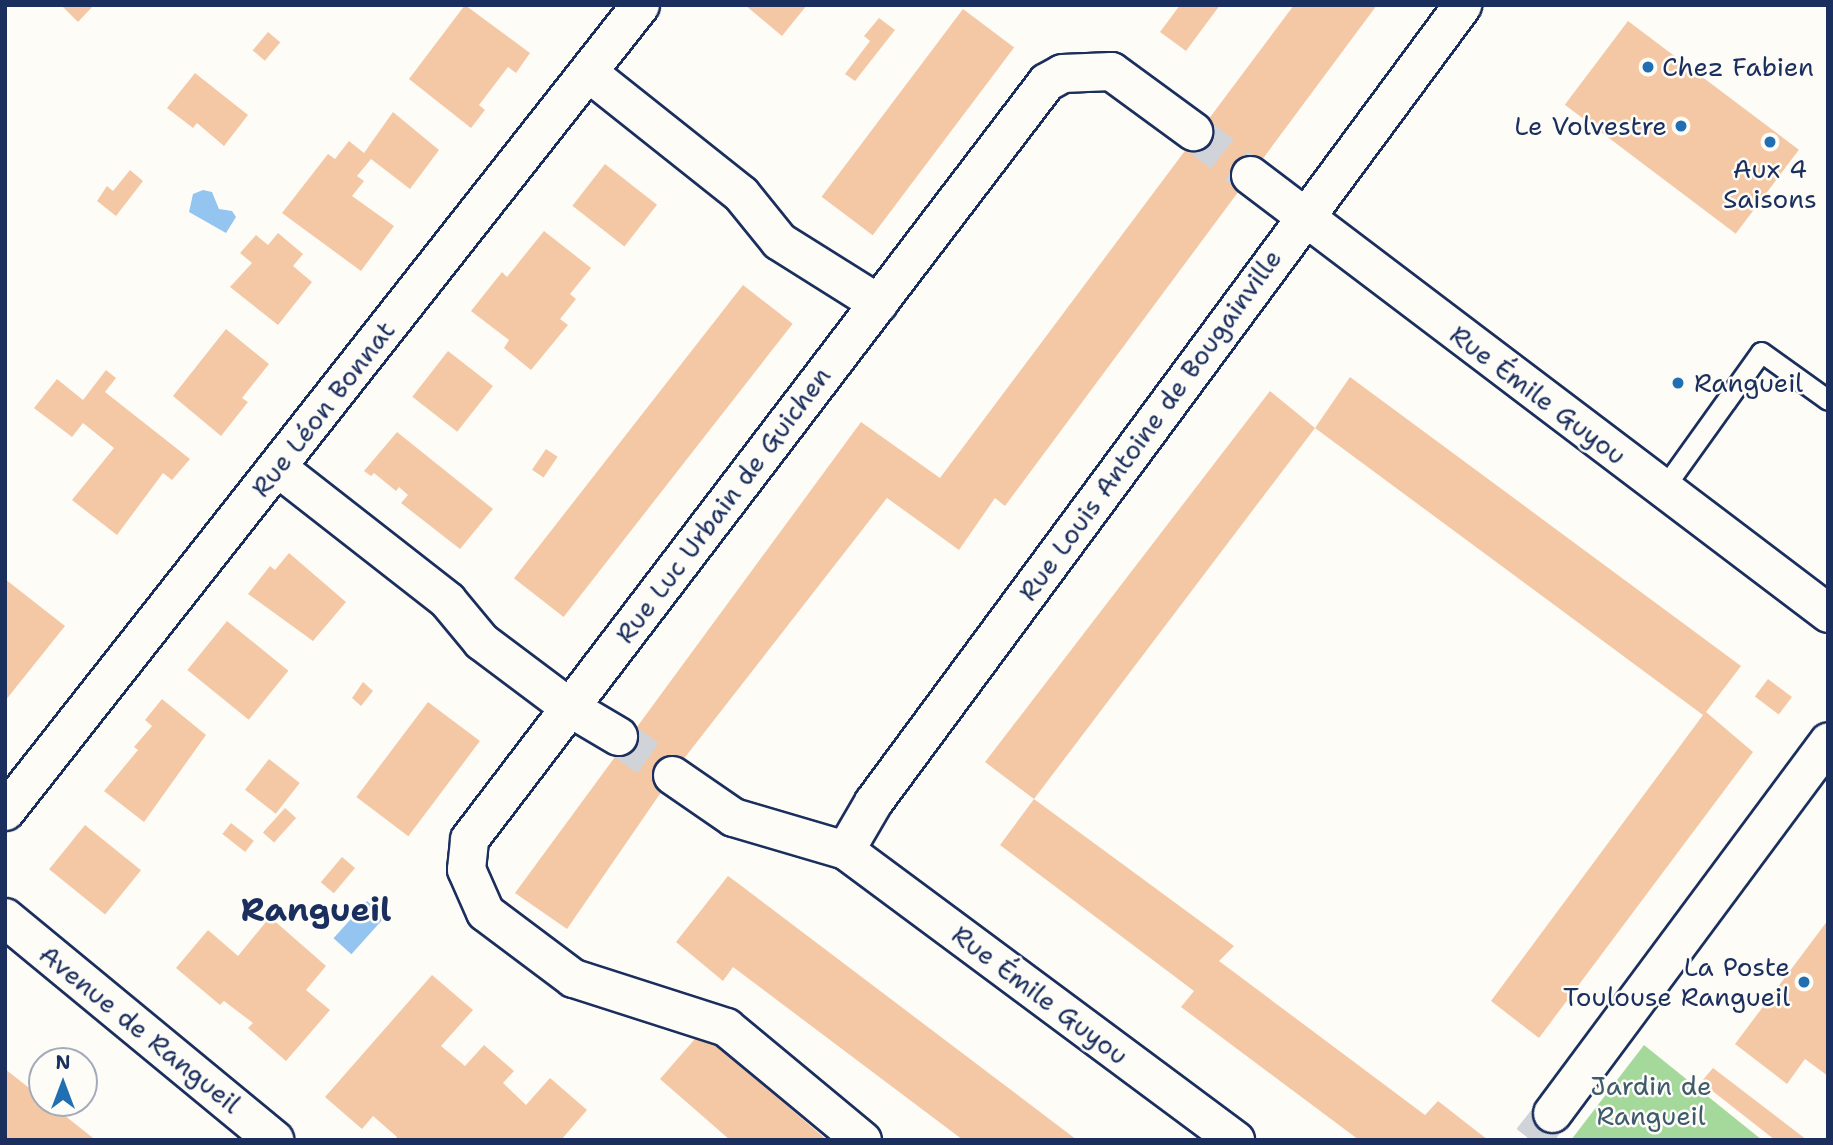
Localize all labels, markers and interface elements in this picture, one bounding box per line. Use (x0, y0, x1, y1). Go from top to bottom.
place label: Chez Fabien (1662, 51, 1814, 83)
marker: Chez Fabien (1640, 59, 1656, 75)
place label: Le Volvestre (1514, 110, 1667, 142)
marker: Le Volvestre (1673, 118, 1689, 134)
marker: Aux 4 Saisons (1762, 134, 1778, 150)
place label: Aux 4 Saisons (1723, 153, 1817, 214)
street label: Rue Louis Antoine de Bougainville (1012, 243, 1288, 607)
street label: Rue Léon Bonnat (245, 315, 401, 503)
street label: Rue Émile Guyou (1444, 319, 1632, 471)
street label: Rue Luc Urbain de Guichen (609, 361, 837, 649)
place label: Rangueil (1694, 367, 1803, 399)
marker: Rangueil (1668, 373, 1688, 393)
district label: Rangueil (240, 890, 392, 930)
street label: Rue Émile Guyou (946, 919, 1134, 1071)
street label: Avenue de Rangueil (33, 938, 247, 1120)
place label: La Poste Toulouse Rangueil (1563, 951, 1790, 1012)
marker: La Poste Toulouse Rangueil (1796, 974, 1812, 990)
north arrow (28, 1047, 98, 1117)
text: N (55, 1050, 71, 1075)
park label: Jardin de Rangueil (1590, 1070, 1712, 1132)

